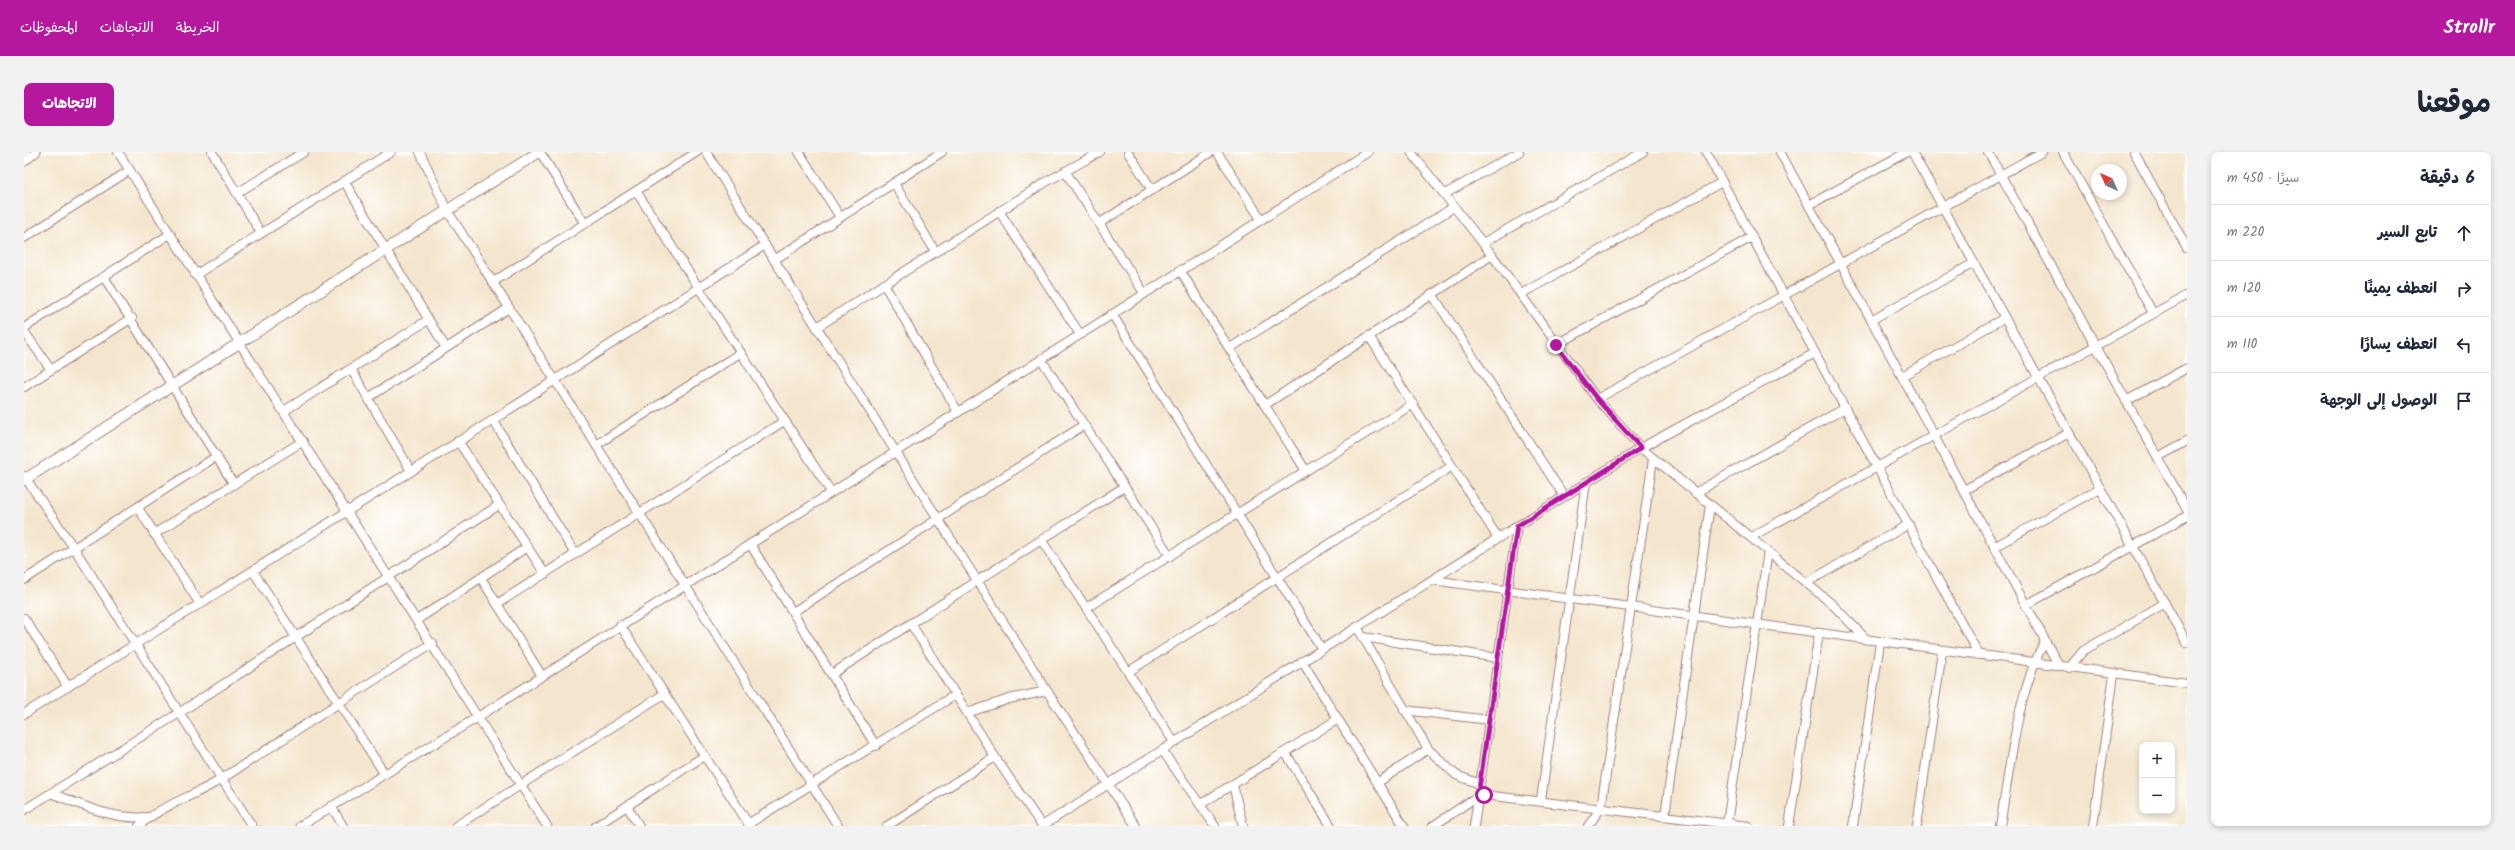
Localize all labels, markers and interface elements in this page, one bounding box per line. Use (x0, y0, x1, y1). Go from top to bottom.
text: Strollr (2443, 13, 2495, 43)
text: المحفوظات (20, 17, 78, 39)
text: الاتجاهات (100, 17, 154, 39)
text: الخريطة (176, 17, 219, 39)
text: موقعنا (2417, 82, 2491, 127)
button: الاتجاهات (24, 83, 114, 126)
north arrow (2091, 164, 2127, 200)
text: 6 دقيقة (2420, 165, 2475, 192)
text: سيرًا · 450 m (2227, 168, 2299, 189)
text: تابع السير (2378, 221, 2437, 245)
text: 220 m (2227, 222, 2264, 243)
icon: ahead (2453, 222, 2475, 244)
text: انعطف يمينًا (2364, 277, 2437, 301)
text: 120 m (2227, 278, 2261, 299)
icon: right (2453, 278, 2475, 300)
text: انعطف يسارًا (2360, 333, 2437, 357)
text: 110 m (2227, 334, 2257, 355)
icon: left (2453, 334, 2475, 356)
route end (1547, 336, 1565, 354)
text: الوصول إلى الوجهة (2320, 389, 2437, 413)
icon: arrive (2453, 390, 2475, 412)
map controls (2139, 742, 2175, 814)
button: + (2139, 742, 2175, 778)
button: − (2139, 778, 2175, 814)
route start (1475, 786, 1493, 804)

